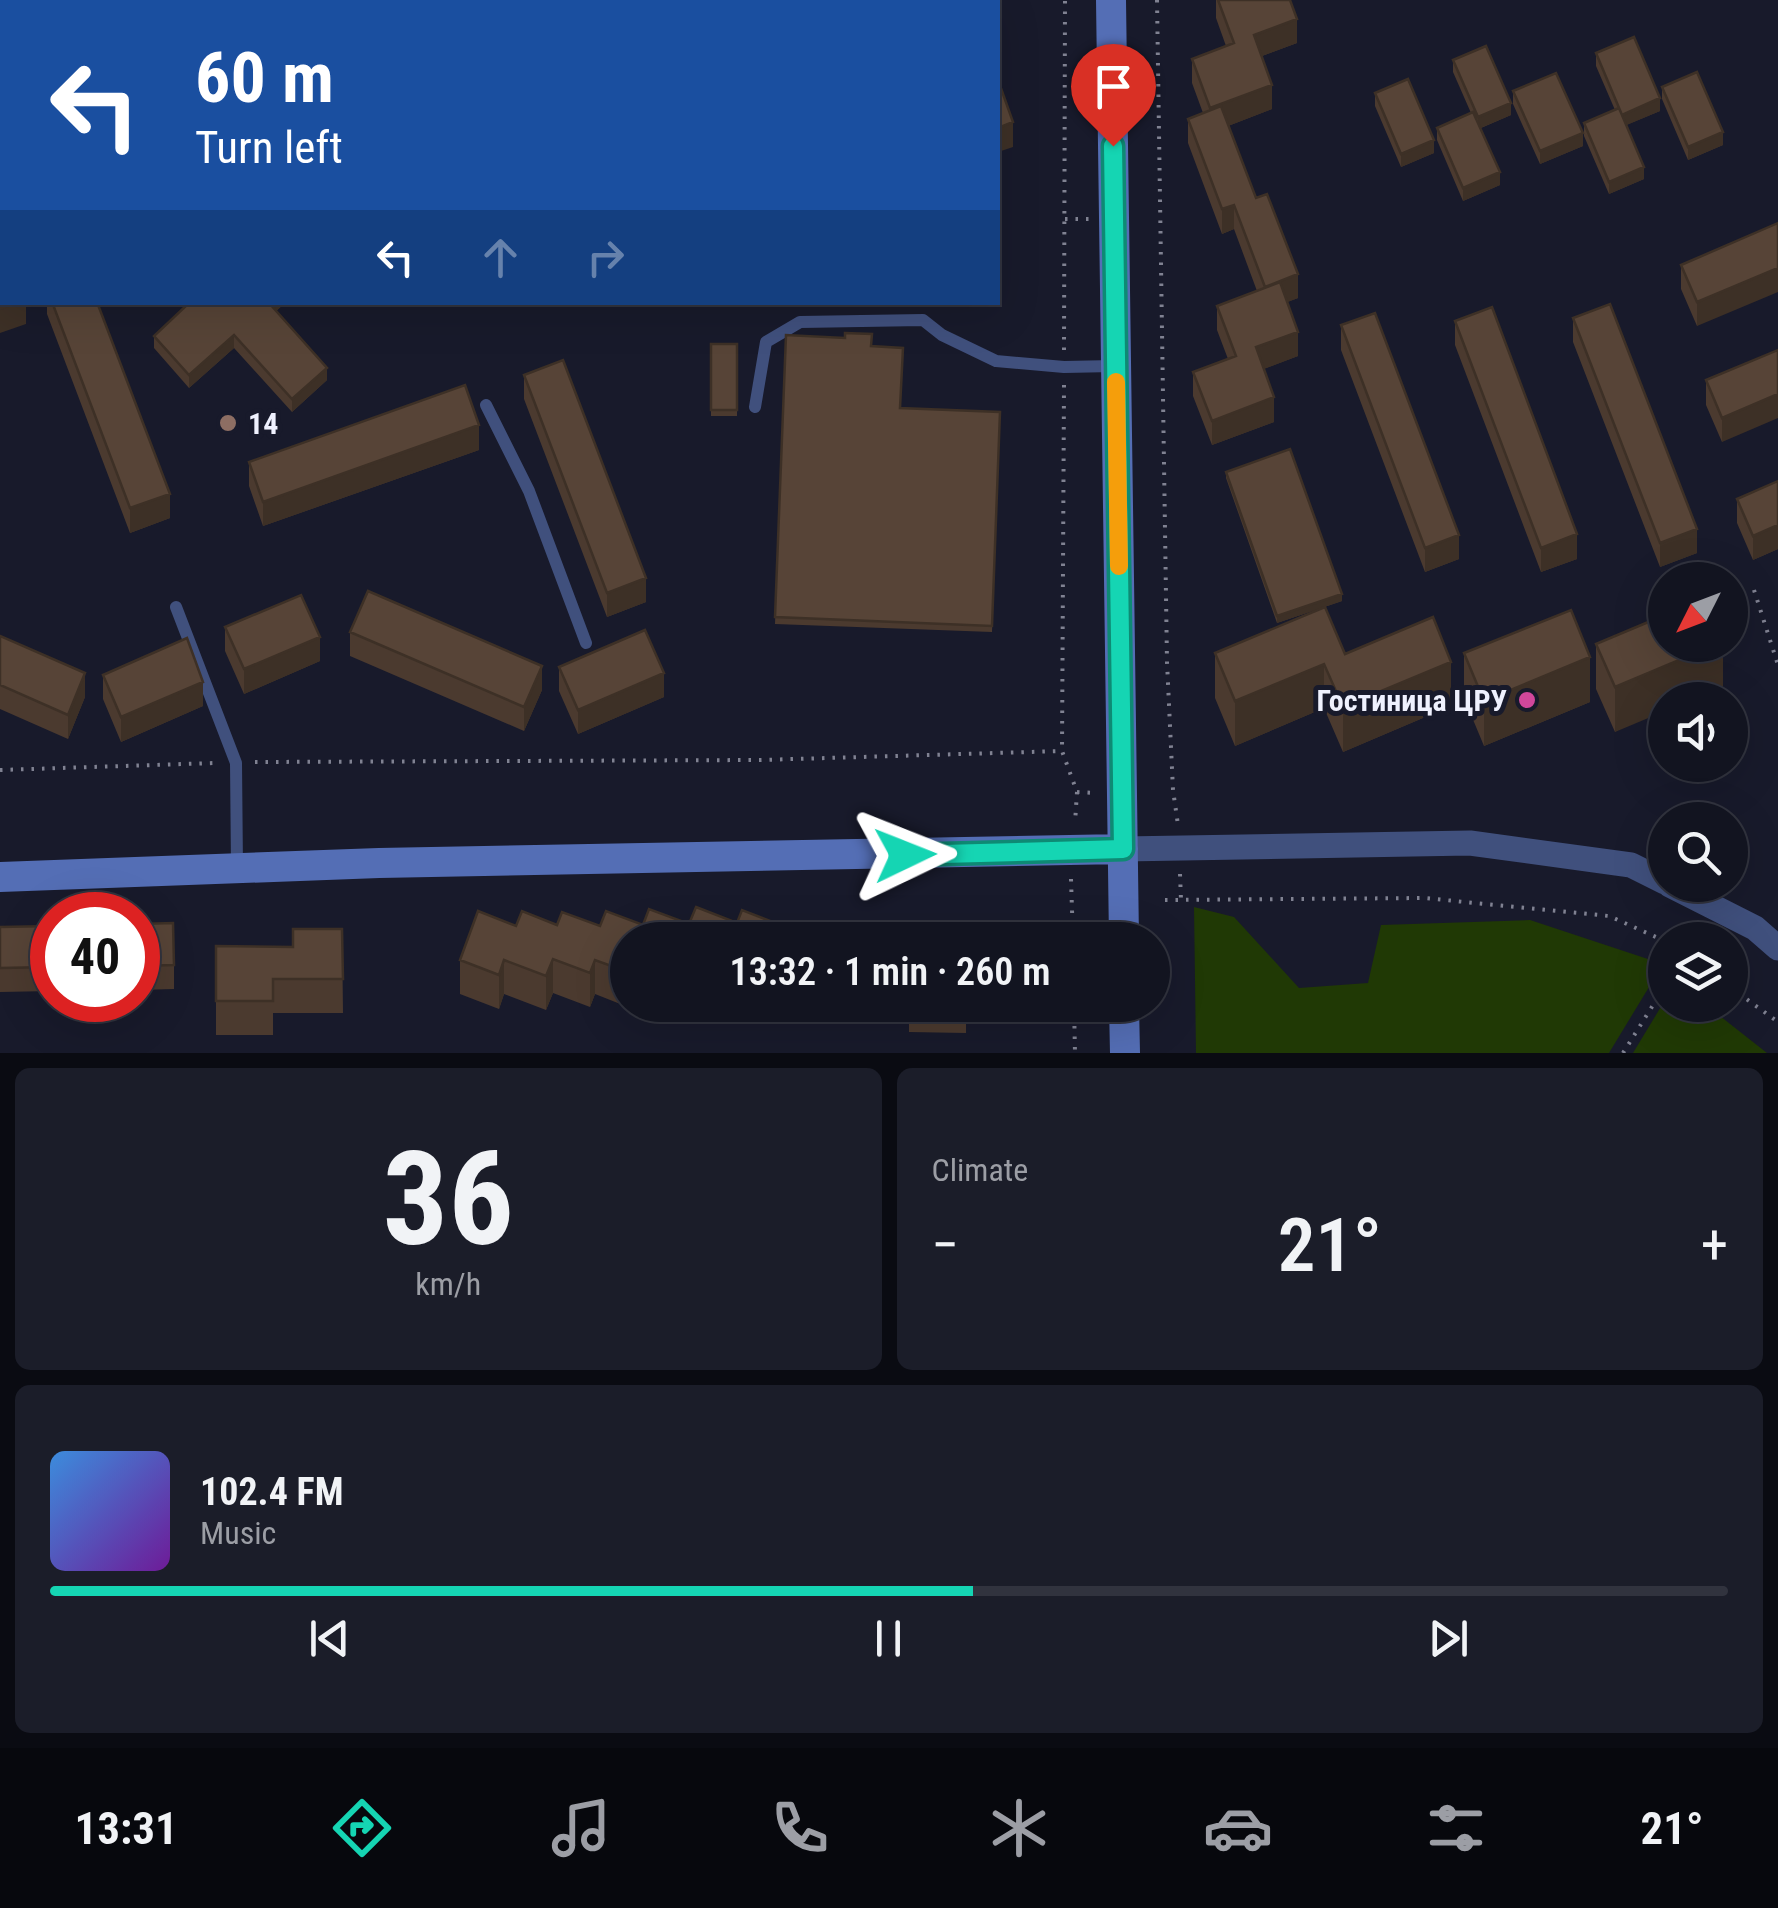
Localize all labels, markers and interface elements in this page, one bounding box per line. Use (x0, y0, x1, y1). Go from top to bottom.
text: 60 m (195, 37, 334, 119)
icon: left (30, 40, 160, 170)
pin (1071, 44, 1156, 147)
icon: arrive (1086, 59, 1141, 114)
text: Turn left (195, 121, 343, 174)
icon: left (368, 230, 423, 285)
icon: ahead (473, 230, 528, 285)
icon: right (578, 230, 633, 285)
place label: 14 (248, 406, 278, 441)
marker: 14 (217, 412, 239, 434)
north arrow (1648, 562, 1748, 662)
map controls (1648, 562, 1748, 1022)
button: sound (1648, 682, 1748, 782)
place label: Гостиница ЦРУ (1316, 683, 1507, 718)
marker: Гостиница ЦРУ (1516, 689, 1538, 711)
button: search (1648, 802, 1748, 902)
position arrow (853, 803, 957, 907)
speed limit sign: 40 (30, 892, 160, 1022)
button: layers (1648, 922, 1748, 1022)
text: 13:32 · 1 min · 260 m (730, 950, 1050, 994)
text: 36 (383, 1123, 514, 1276)
text: Climate (932, 1151, 1028, 1189)
text: 21° (1278, 1201, 1382, 1289)
text: − (932, 1213, 959, 1277)
text: + (1701, 1213, 1728, 1277)
text: km/h (415, 1265, 481, 1303)
text: 102.4 FM (200, 1470, 344, 1514)
text: Music (200, 1514, 276, 1552)
icon: previous (302, 1611, 357, 1666)
icon: pause (861, 1611, 916, 1666)
icon: next (1421, 1611, 1476, 1666)
icon: directions (327, 1793, 397, 1863)
icon: music (546, 1793, 616, 1863)
icon: phone (765, 1793, 835, 1863)
icon: climate (984, 1793, 1054, 1863)
icon: car (1203, 1793, 1273, 1863)
icon: filters (1421, 1793, 1491, 1863)
text: 13:31 (74, 1802, 178, 1855)
text: 21° (1640, 1802, 1703, 1855)

